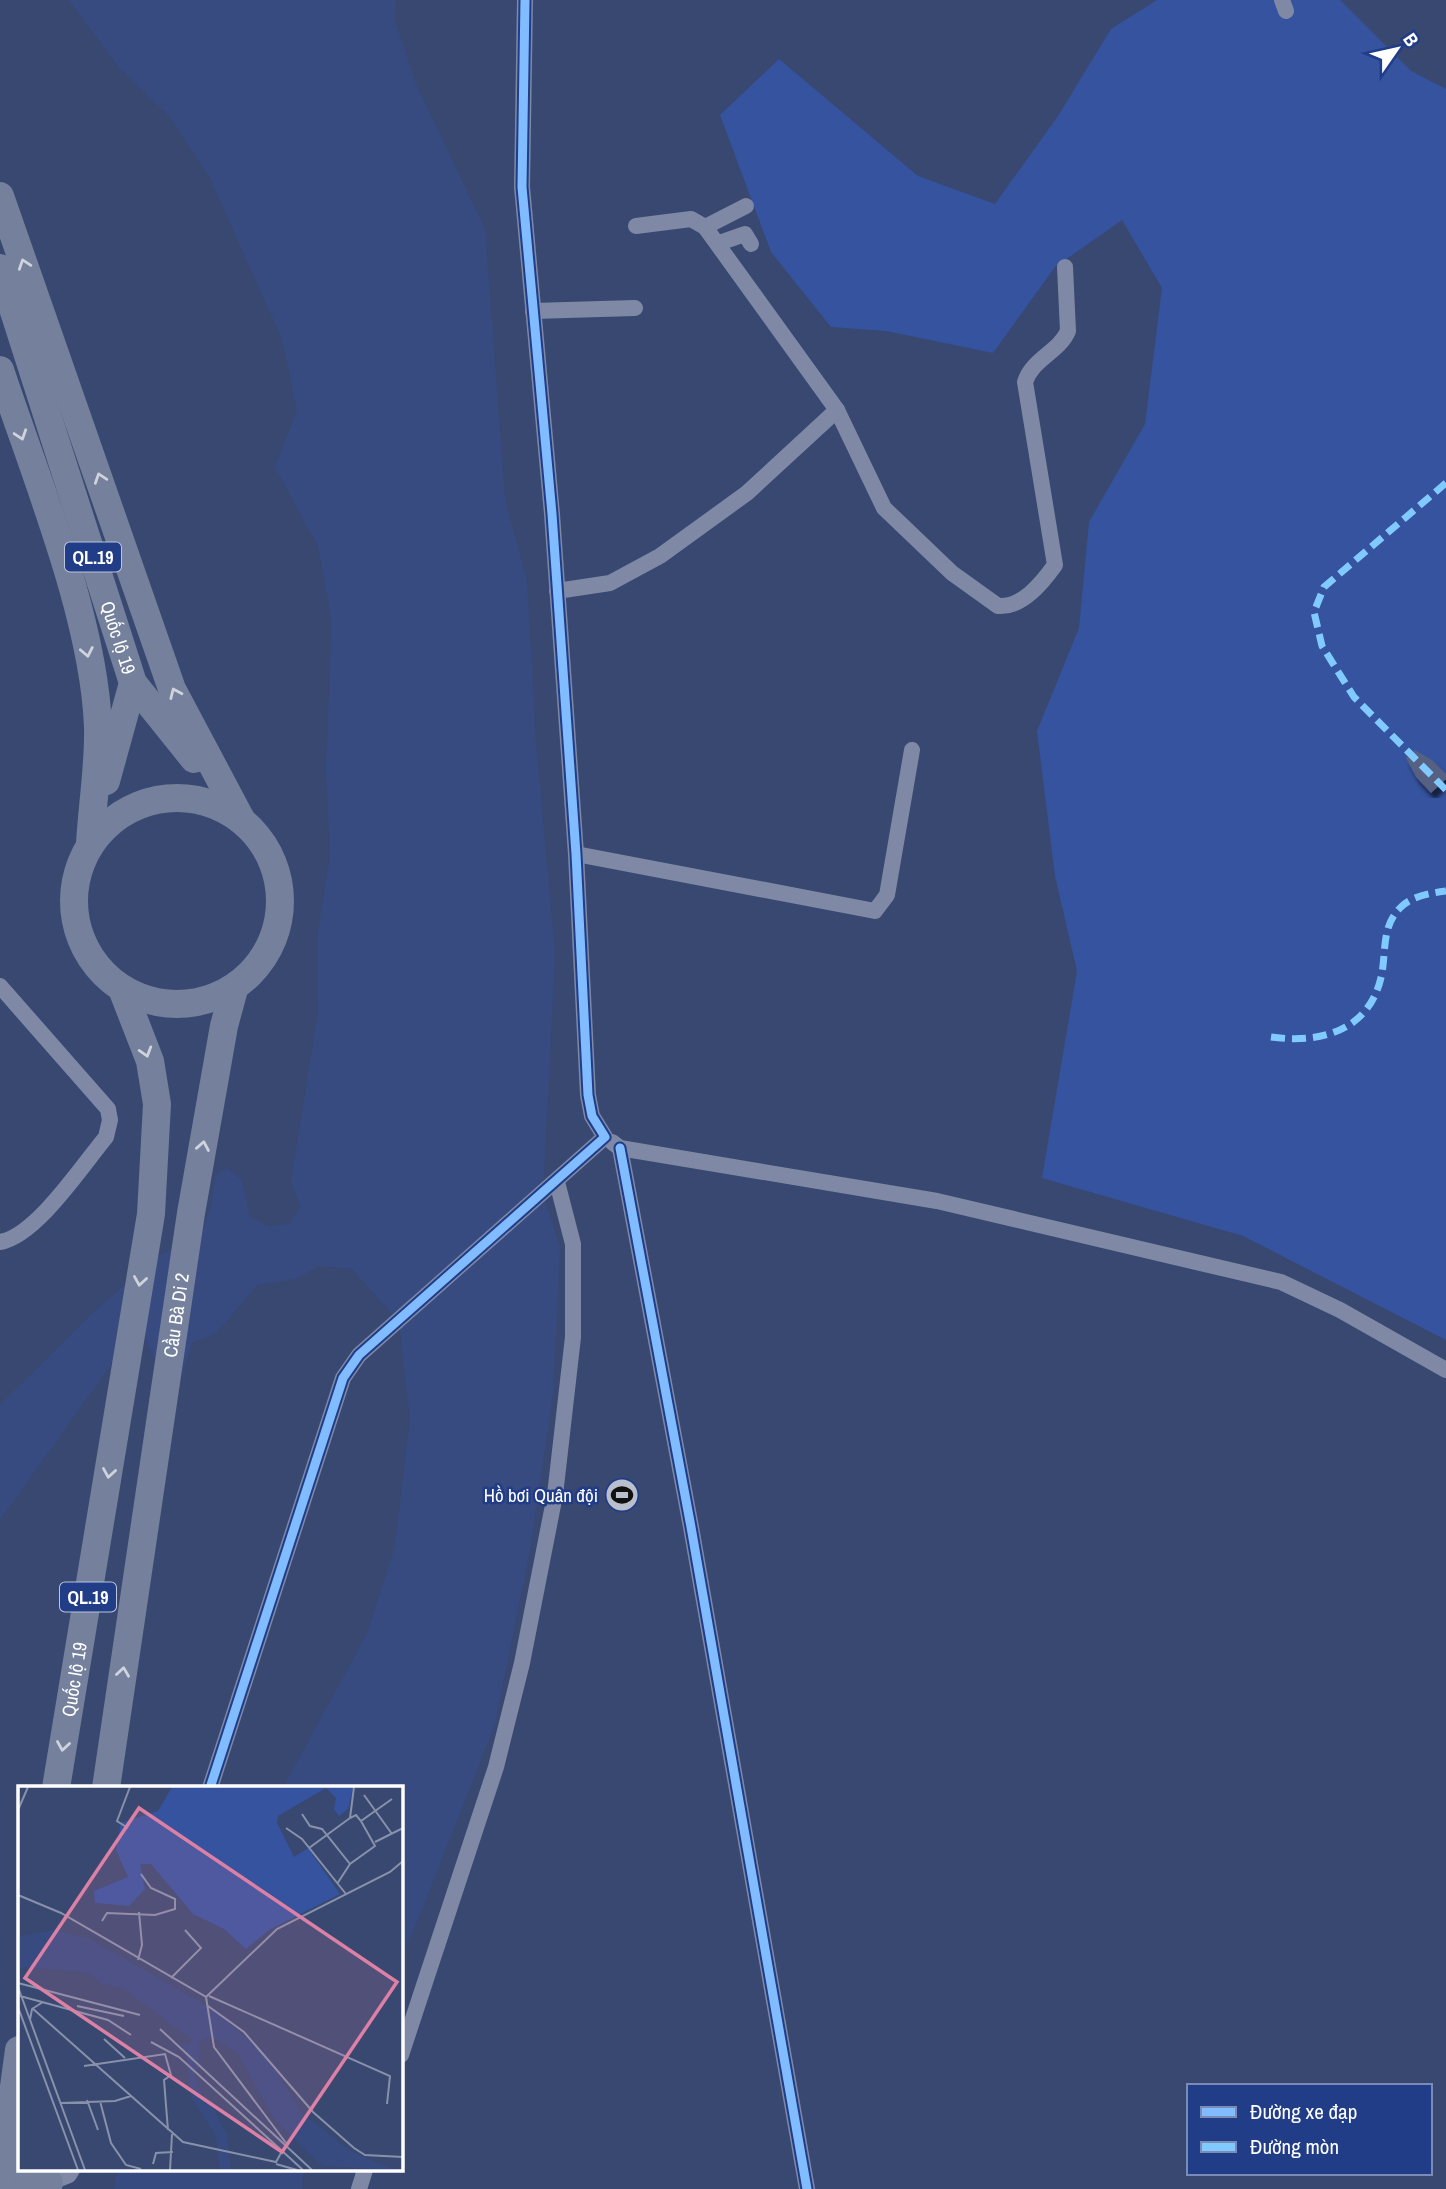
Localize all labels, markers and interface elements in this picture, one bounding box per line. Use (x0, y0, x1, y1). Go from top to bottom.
north arrow (1362, 14, 1432, 84)
text: B (1397, 28, 1425, 51)
one-way arrow (18, 258, 32, 270)
one-way arrow (13, 428, 28, 440)
one-way arrow (94, 473, 108, 485)
road number: QL.19 (65, 542, 121, 572)
street label: Quốc lộ 19 (95, 598, 142, 677)
one-way arrow (79, 646, 94, 658)
one-way arrow (169, 688, 183, 700)
one-way arrow (138, 1046, 153, 1058)
one-way arrow (195, 1140, 210, 1152)
street label: Cầu Bà Di 2 (157, 1271, 195, 1359)
one-way arrow (133, 1275, 148, 1287)
one-way arrow (102, 1467, 117, 1479)
sports icon: Hồ bơi Quân đội (603, 1476, 641, 1514)
place label: Hồ bơi Quân đội (484, 1482, 598, 1508)
road number: QL.19 (60, 1582, 116, 1612)
street label: Quốc lộ 19 (55, 1640, 93, 1719)
one-way arrow (115, 1666, 130, 1678)
one-way arrow (56, 1740, 71, 1752)
inset map (18, 1786, 402, 2172)
legend (1187, 2084, 1432, 2175)
text: Đường xe đạp (1250, 2097, 1357, 2126)
text: Đường mòn (1250, 2132, 1339, 2161)

